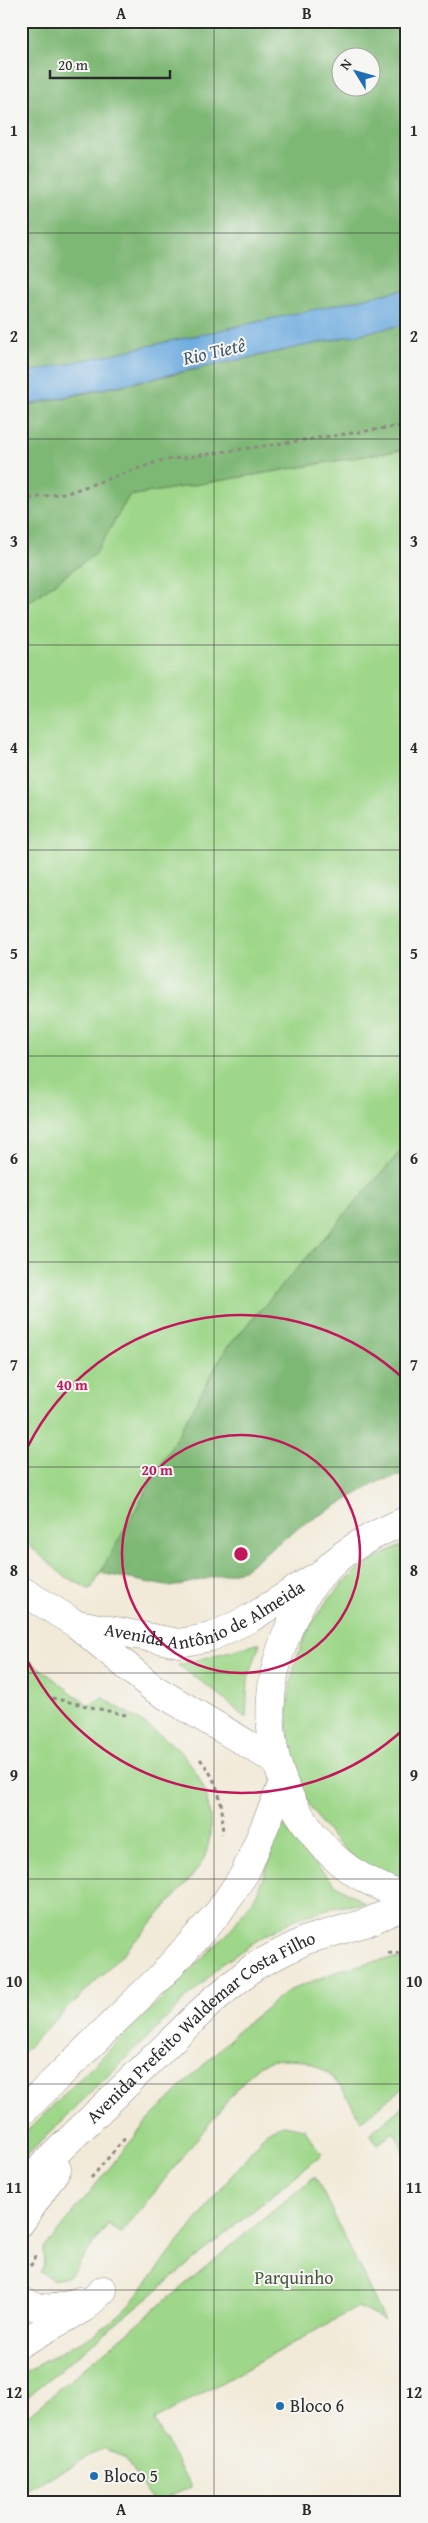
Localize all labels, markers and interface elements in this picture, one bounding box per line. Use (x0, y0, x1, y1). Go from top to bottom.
text: A (116, 1, 127, 25)
text: B (302, 1, 312, 25)
scale bar (50, 48, 170, 80)
north arrow (330, 48, 380, 98)
text: 20 m (58, 54, 89, 75)
text: N (335, 54, 357, 74)
text: 1 (10, 118, 18, 142)
text: 1 (410, 118, 418, 142)
text: 2 (10, 324, 18, 348)
text: 2 (410, 324, 418, 348)
water label: Rio Tietê (179, 330, 248, 372)
text: 3 (10, 529, 18, 553)
text: 3 (410, 529, 418, 553)
text: 4 (10, 735, 18, 759)
text: 4 (410, 735, 418, 759)
text: 5 (10, 941, 18, 965)
text: 5 (410, 941, 418, 965)
text: 6 (10, 1146, 18, 1170)
text: 6 (410, 1146, 418, 1170)
text: 7 (10, 1352, 18, 1376)
text: 7 (410, 1352, 418, 1376)
text: 40 m (56, 1374, 88, 1395)
text: 20 m (141, 1459, 173, 1480)
centre of rings (232, 1545, 250, 1563)
text: 8 (10, 1558, 18, 1582)
text: 8 (410, 1558, 418, 1582)
street label: Avenida Antônio de Almeida (102, 1573, 310, 1656)
text: 9 (10, 1763, 18, 1787)
text: 9 (410, 1763, 418, 1787)
street label: Avenida Prefeito Waldemar Costa Filho (80, 1924, 318, 2130)
text: 10 (6, 1969, 22, 1993)
text: 10 (406, 1969, 422, 1993)
text: 11 (6, 2175, 22, 2199)
text: 11 (406, 2175, 422, 2199)
park label: Parquinho (255, 2264, 334, 2291)
text: 12 (6, 2380, 22, 2404)
text: 12 (406, 2380, 422, 2404)
place label: Bloco 6 (290, 2392, 344, 2419)
marker: Bloco 6 (274, 2400, 286, 2412)
place label: Bloco 5 (104, 2462, 158, 2489)
marker: Bloco 5 (88, 2470, 100, 2482)
text: A (116, 2497, 127, 2521)
text: B (302, 2497, 312, 2521)

